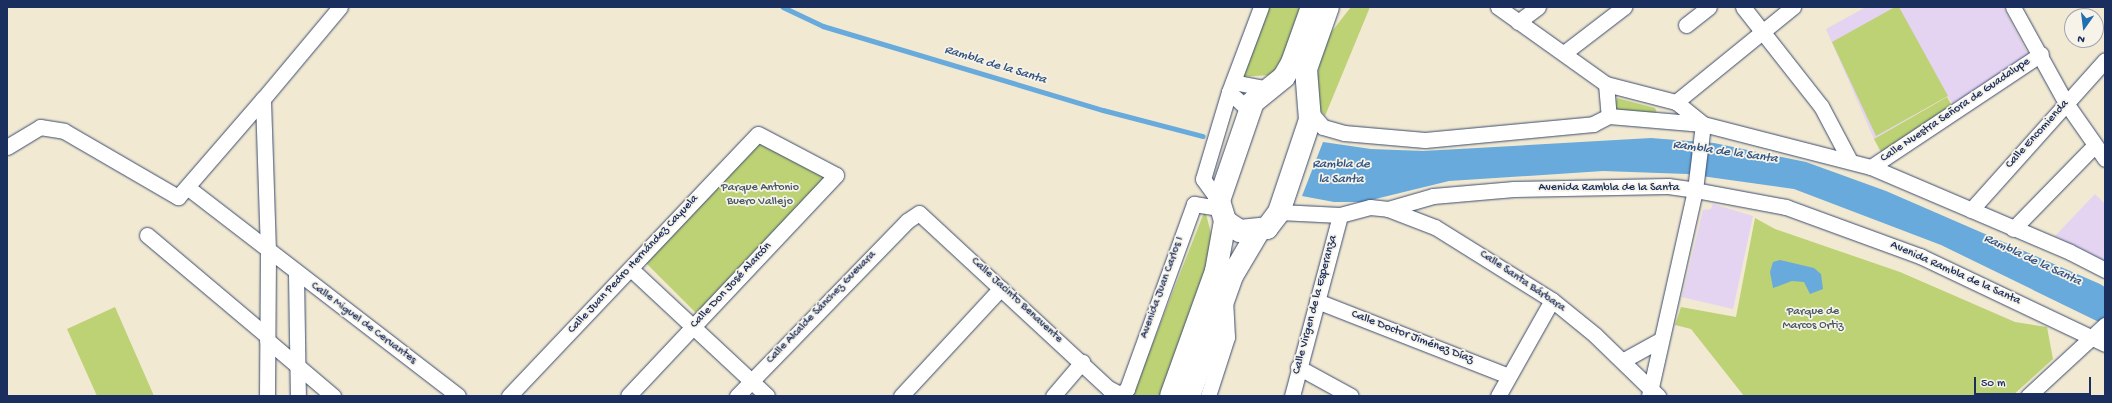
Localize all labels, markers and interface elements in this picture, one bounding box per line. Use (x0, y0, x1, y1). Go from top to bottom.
north arrow (2064, 8, 2104, 48)
text: N (2076, 32, 2086, 45)
water label: Rambla de la Santa (942, 43, 1048, 89)
street label: Calle Nuestra Señora de Guadalupe (1878, 55, 2034, 167)
street label: Calle Encomienda (2003, 98, 2073, 172)
water label: Rambla de la Santa (1672, 138, 1778, 168)
water label: Rambla de la Santa (1312, 158, 1370, 189)
park label: Parque Antonio Buero Vallejo (721, 182, 799, 210)
street label: Avenida Rambla de la Santa (1538, 182, 1680, 196)
street label: Calle Juan Pedro Hernández Cayuela (566, 193, 702, 337)
water label: Rambla de la Santa (1981, 232, 2083, 290)
street label: Calle Virgen de la Esperanza (1290, 234, 1342, 376)
street label: Avenida Juan Carlos I (1138, 235, 1188, 341)
street label: Avenida Rambla de la Santa (1888, 239, 2022, 309)
street label: Calle Don José Alarcón (688, 240, 776, 332)
street label: Calle Alcalde Sánchez Guevara (764, 248, 880, 368)
street label: Calle Santa Bárbara (1476, 248, 1568, 316)
street label: Calle Jacinto Benavente (967, 255, 1065, 347)
street label: Calle Miguel de Cervantes (307, 280, 419, 368)
park label: Parque de Marcos Ortiz (1782, 306, 1844, 334)
street label: Calle Doctor Jiménez Díaz (1349, 308, 1475, 368)
scale bar (1976, 369, 2093, 395)
text: 50 m (1981, 377, 2006, 391)

